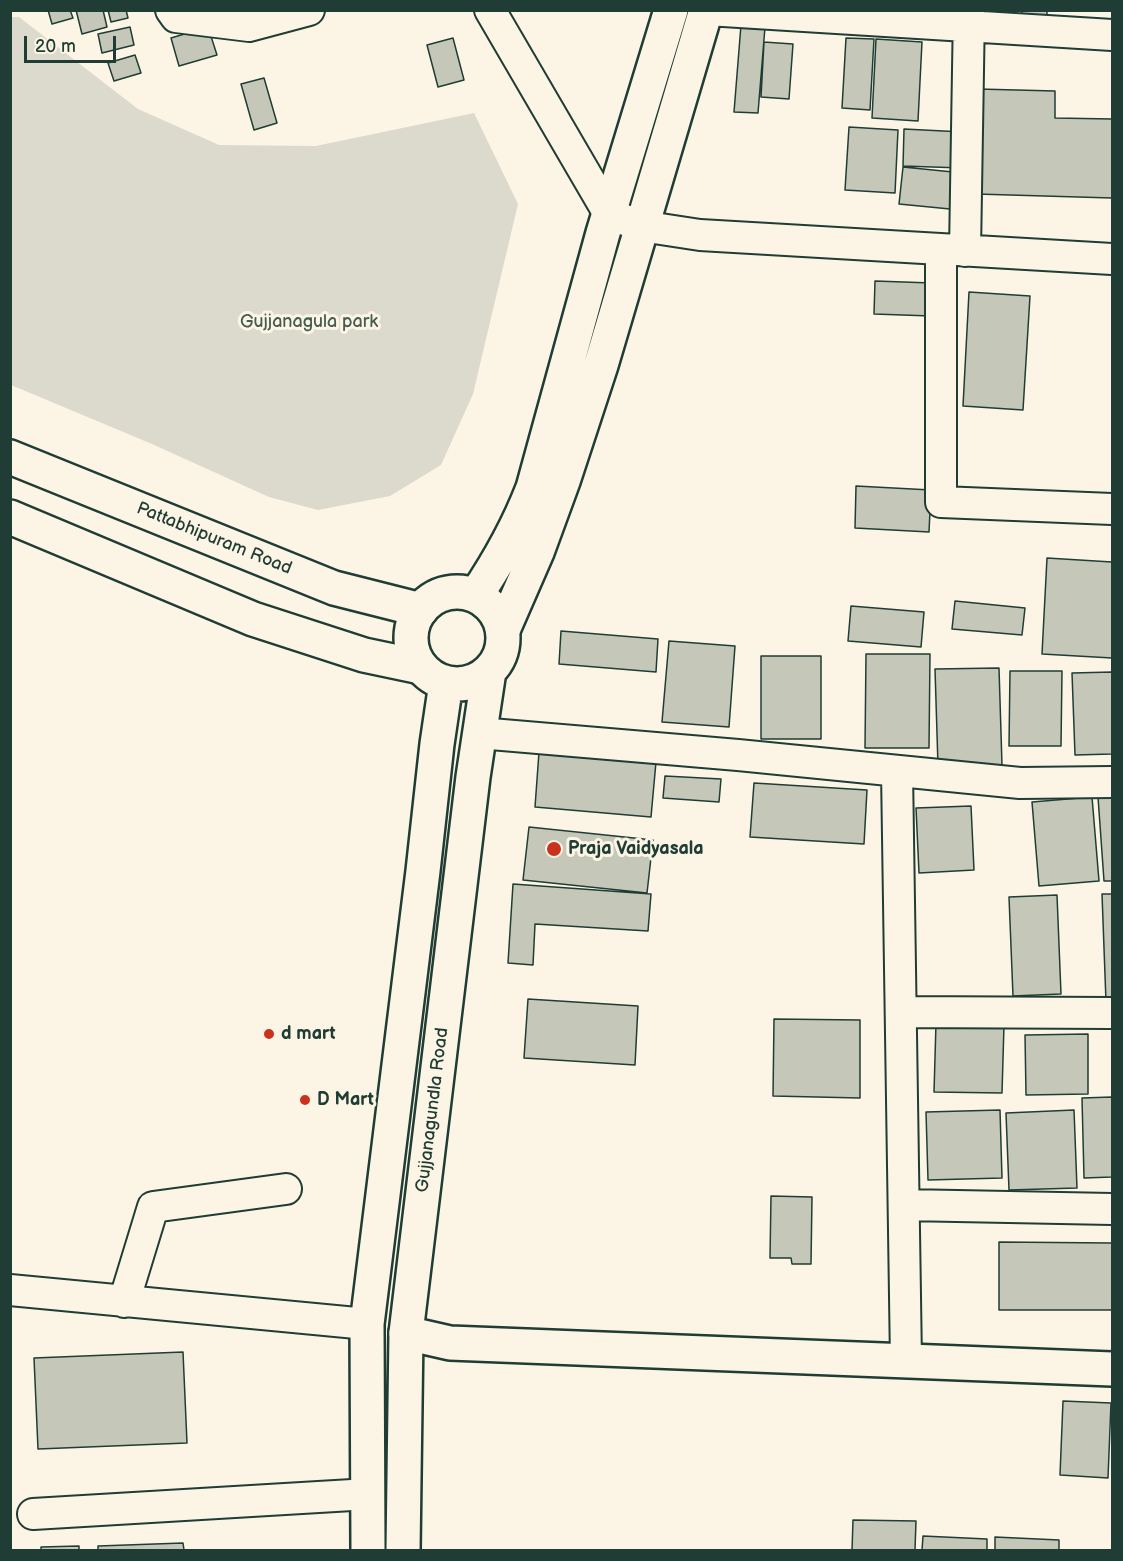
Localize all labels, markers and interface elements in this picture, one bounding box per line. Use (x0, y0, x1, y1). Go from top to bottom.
scale bar (27, 24, 118, 62)
text: 20 m (35, 36, 76, 57)
park label: Gujjanagula park (240, 311, 378, 333)
street label: Pattabhipuram Road (133, 498, 295, 580)
place label: Praja Vaidyasala (568, 838, 704, 860)
marker: Praja Vaidyasala (545, 840, 563, 858)
place label: d mart (281, 1023, 336, 1045)
street label: Gujjanagundla Road (412, 1026, 454, 1194)
marker: d mart (262, 1027, 276, 1041)
place label: D Mart (317, 1089, 374, 1111)
marker: D Mart (298, 1093, 312, 1107)

